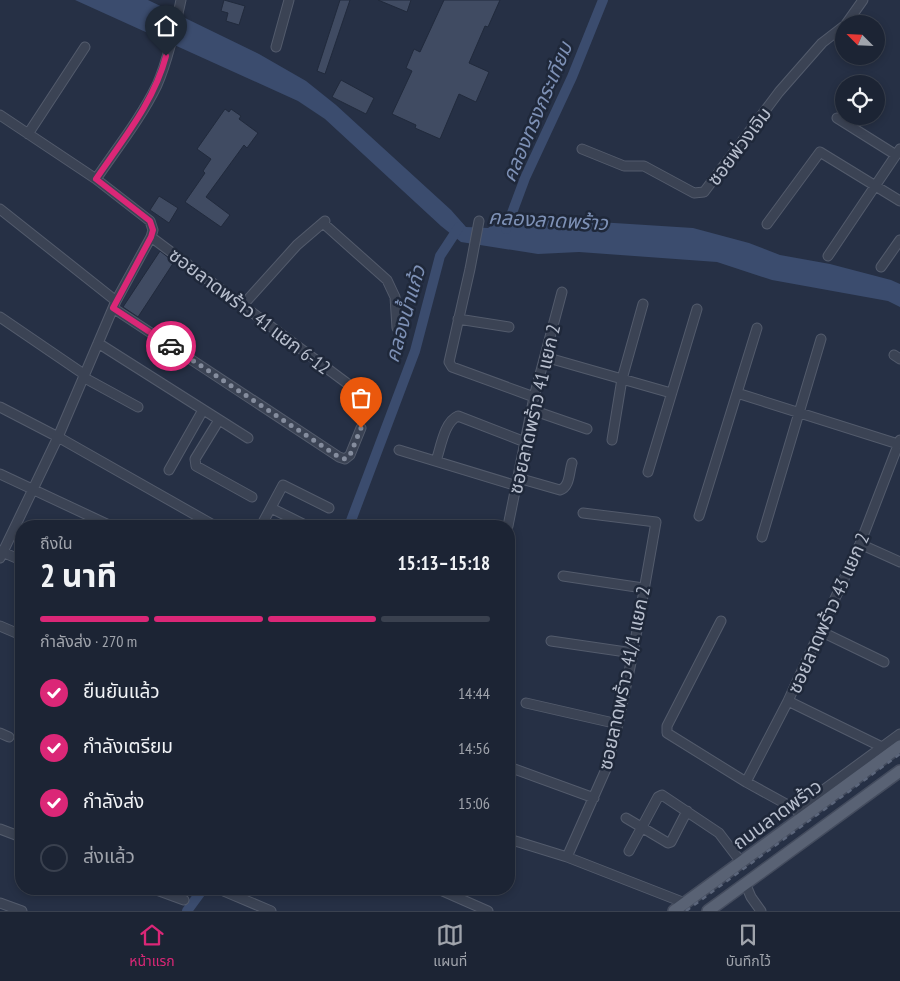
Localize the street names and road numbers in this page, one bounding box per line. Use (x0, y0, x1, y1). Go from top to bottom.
street label: ซอยพ่วงเจิม (702, 102, 776, 190)
street label: ซอยลาดพร้าว 41 แยก 6-12 (165, 242, 335, 380)
street label: ซอยลาดพร้าว 41 แยก 2 (503, 322, 565, 496)
street label: ซอยลาดพร้าว 43 แยก 2 (782, 529, 874, 697)
street label: ซอยลาดพร้าว 41/1 แยก 2 (593, 584, 655, 772)
street label: ถนนลาดพร้าว (728, 774, 826, 854)

